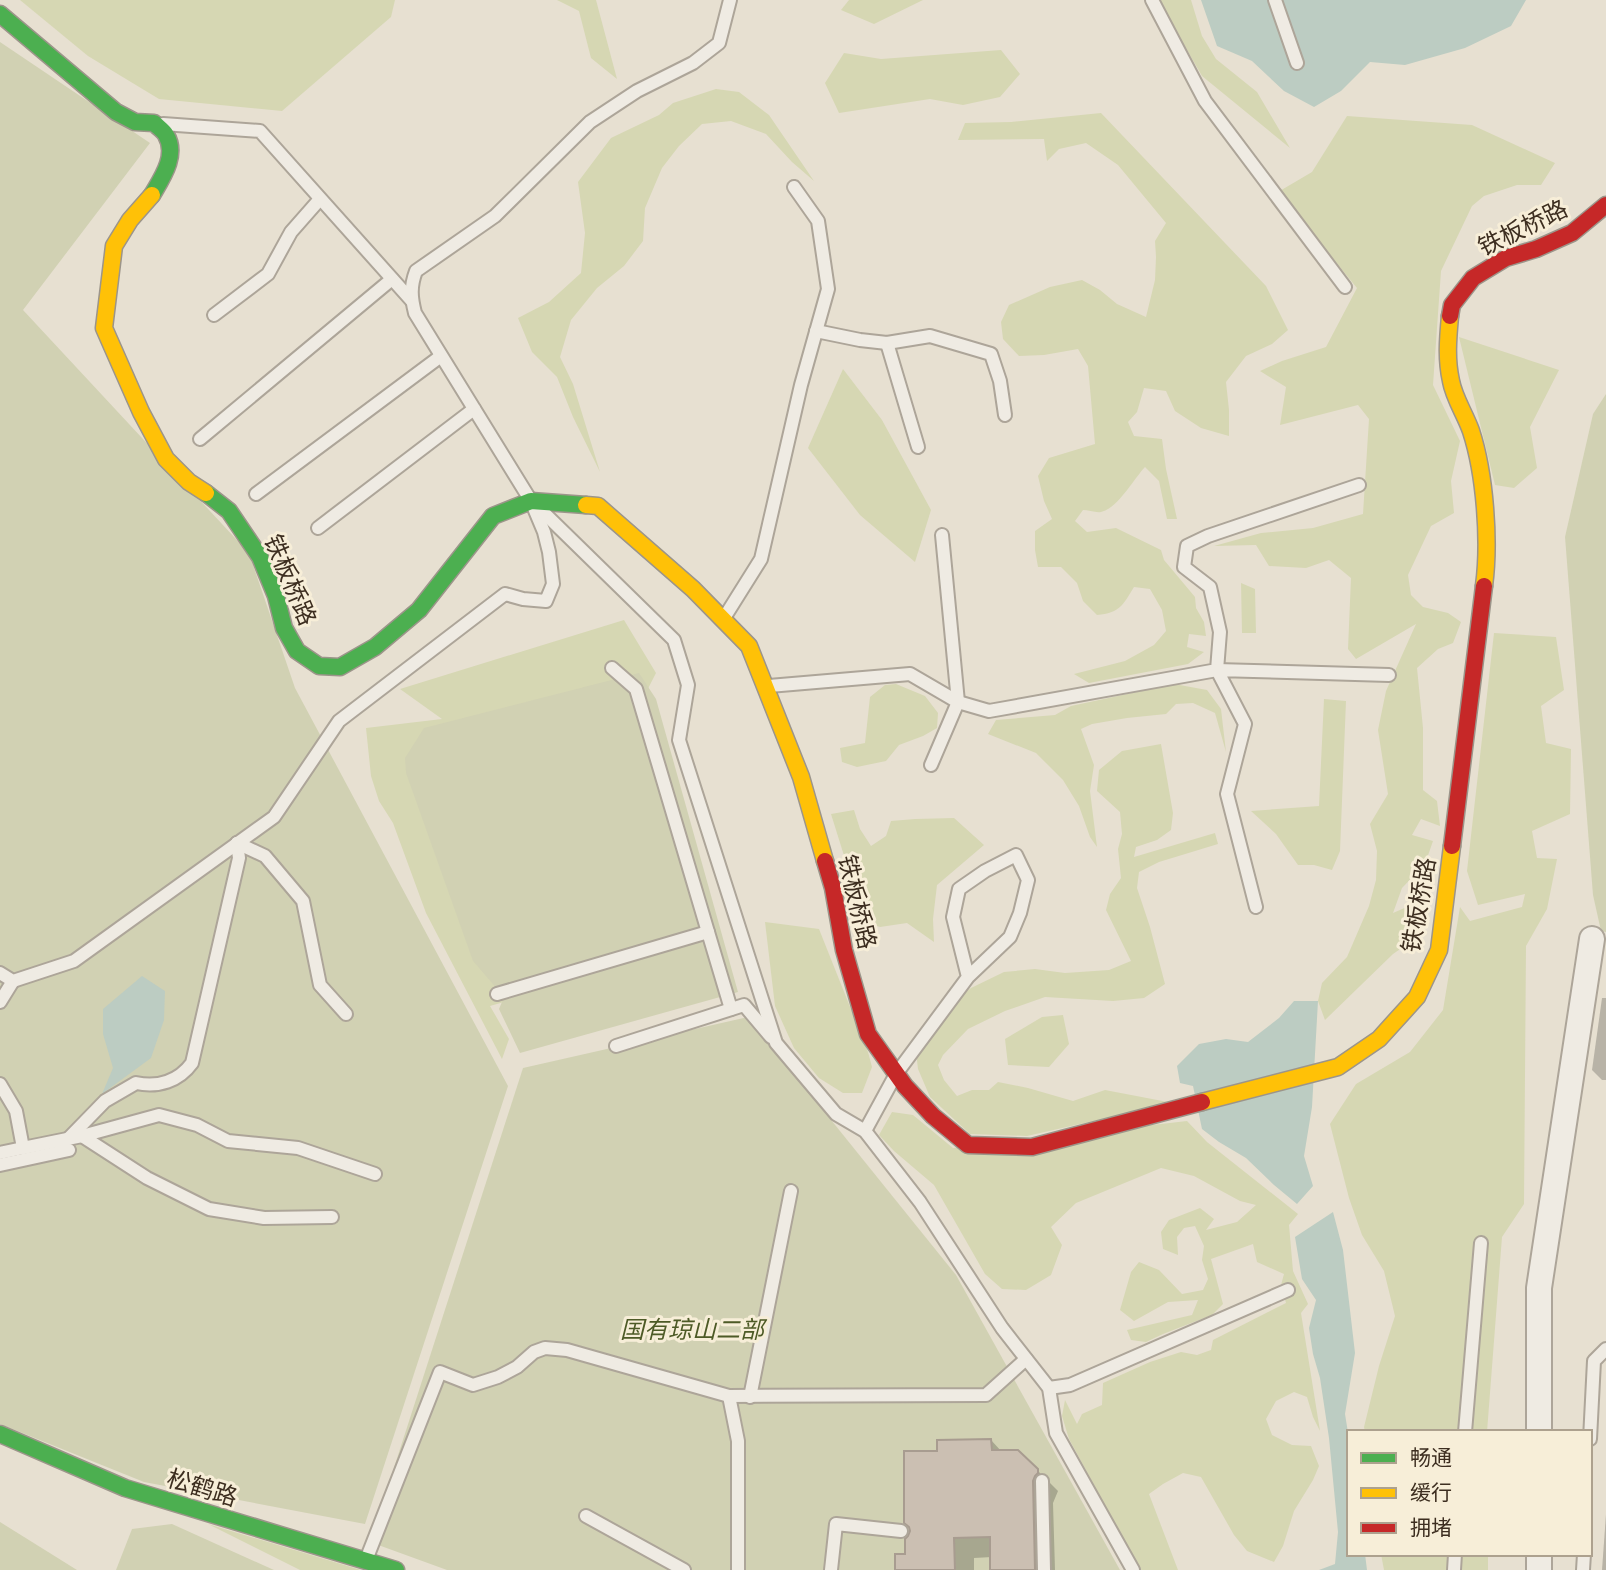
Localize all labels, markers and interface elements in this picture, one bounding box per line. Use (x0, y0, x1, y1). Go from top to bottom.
street label: 铁板桥路 (1474, 194, 1572, 262)
street label: 铁板桥路 (258, 530, 322, 630)
street label: 铁板桥路 (833, 852, 881, 952)
street label: 铁板桥路 (1397, 855, 1441, 955)
park label: 国有琼山二部 (620, 1316, 768, 1344)
legend (1347, 1430, 1592, 1556)
text: 畅通 (1410, 1446, 1452, 1470)
street label: 松鹤路 (163, 1464, 241, 1512)
text: 缓行 (1410, 1481, 1452, 1505)
text: 拥堵 (1410, 1516, 1452, 1540)

